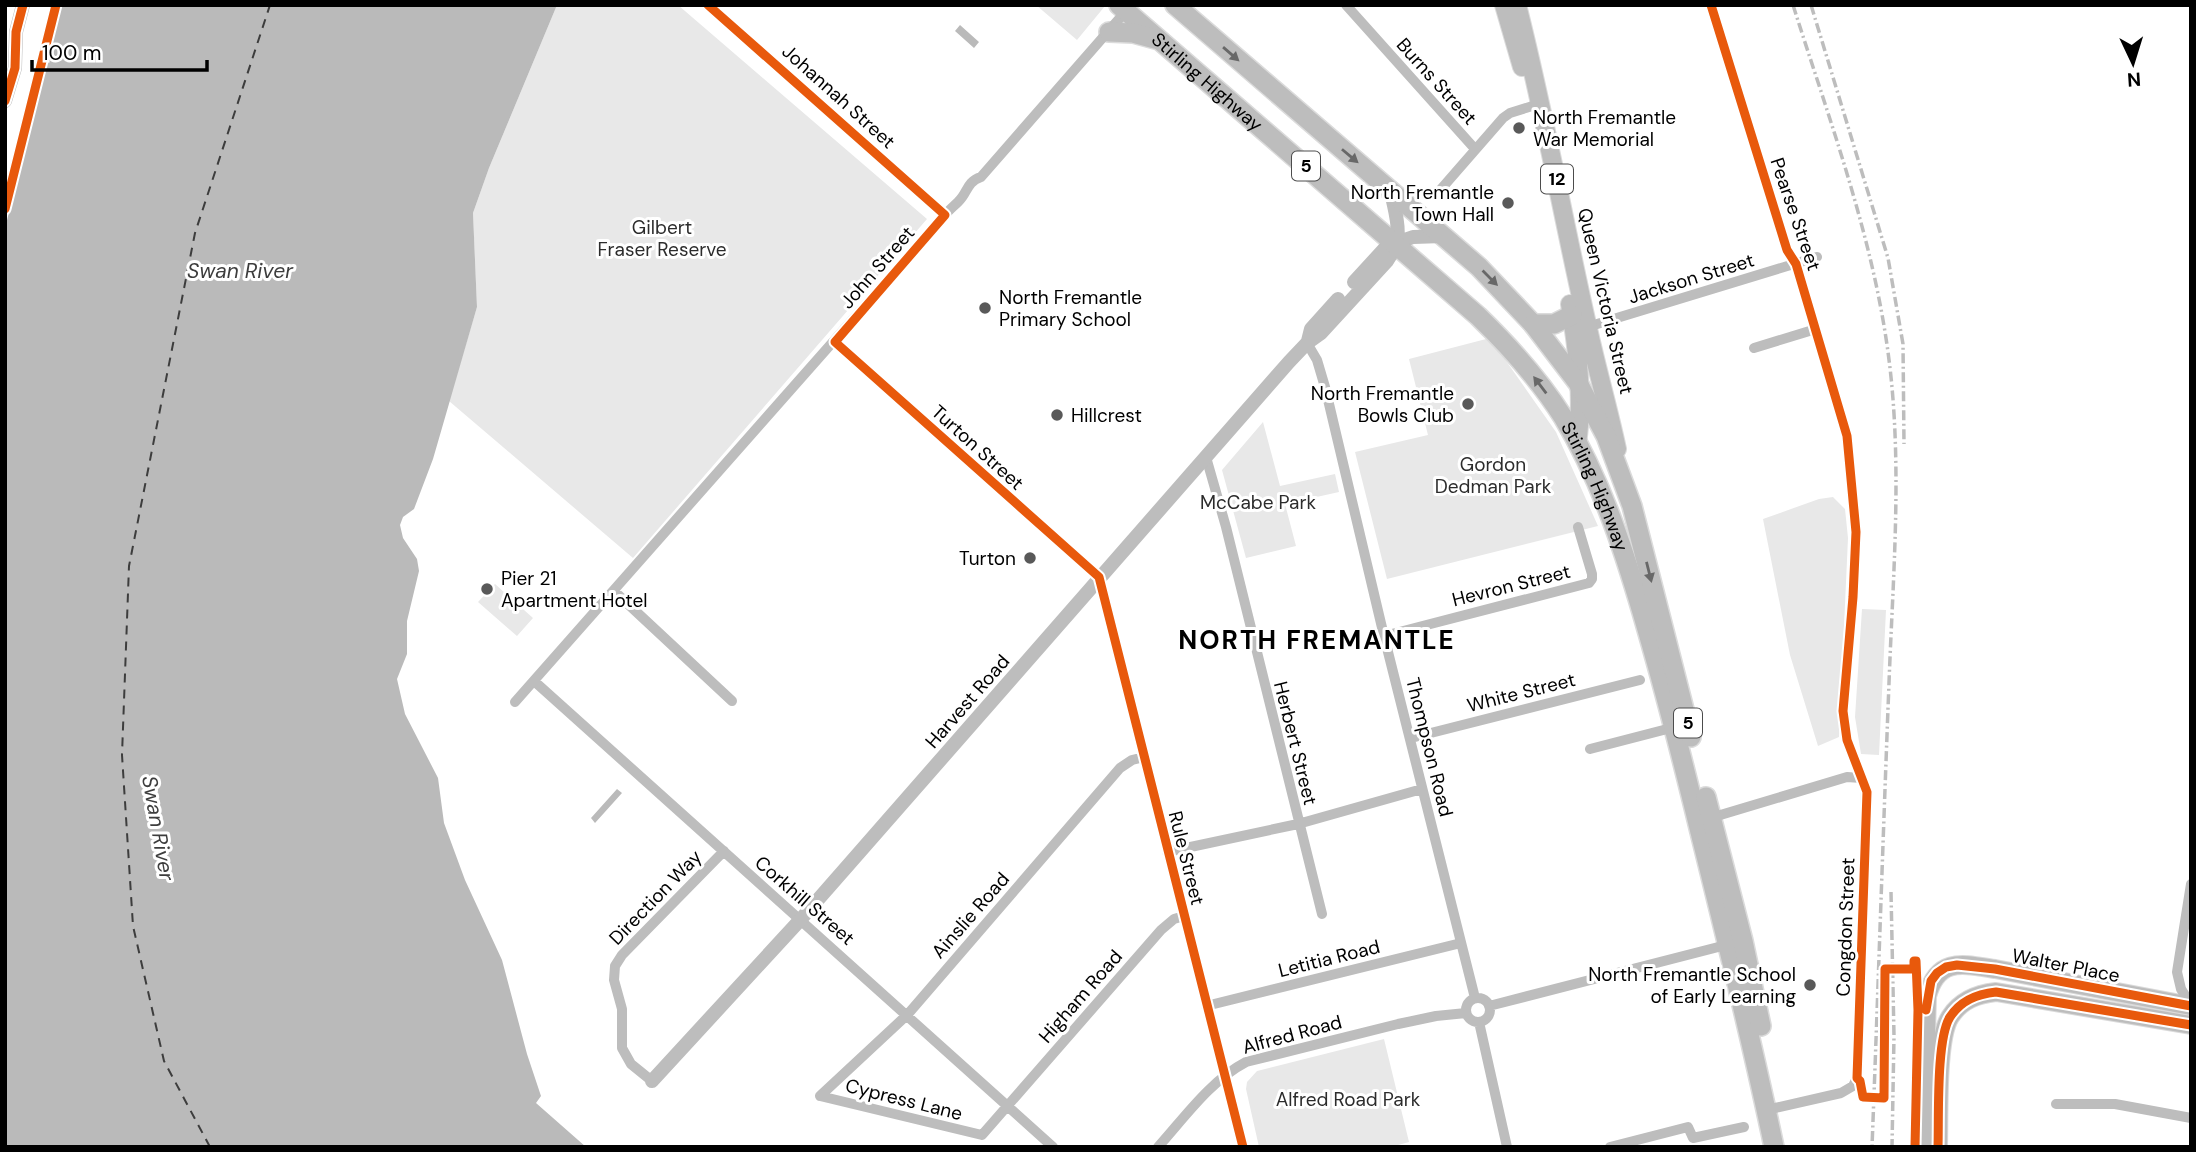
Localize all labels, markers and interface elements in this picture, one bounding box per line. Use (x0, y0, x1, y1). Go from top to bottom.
street label: Stirling Highway (1146, 27, 1268, 137)
scale bar (32, 28, 206, 72)
north arrow (2098, 28, 2168, 98)
street label: Burns Street (1391, 33, 1482, 130)
text: 100 m (42, 39, 102, 67)
street label: Johannah Street (777, 39, 901, 154)
one-way arrow (1222, 46, 1240, 62)
text: N (2126, 67, 2142, 92)
place label: North Fremantle War Memorial (1533, 105, 1676, 152)
marker: North Fremantle War Memorial (1511, 120, 1527, 136)
one-way arrow (1341, 148, 1359, 164)
road number: 5 (1292, 152, 1320, 181)
street label: Pearse Street (1765, 154, 1827, 274)
road number: 12 (1541, 164, 1573, 194)
place label: North Fremantle Town Hall (1351, 180, 1494, 227)
marker: North Fremantle Town Hall (1500, 195, 1516, 211)
street label: Queen Victoria Street (1572, 206, 1639, 397)
park label: Gilbert Fraser Reserve (597, 215, 727, 262)
street label: John Street (835, 221, 920, 314)
street label: Jackson Street (1625, 247, 1757, 309)
water label: Swan River (187, 257, 294, 285)
one-way arrow (1481, 270, 1498, 286)
place label: North Fremantle Primary School (999, 285, 1142, 332)
marker: North Fremantle Primary School (977, 300, 993, 316)
one-way arrow (1534, 376, 1548, 394)
place label: North Fremantle Bowls Club (1311, 381, 1454, 428)
marker: North Fremantle Bowls Club (1460, 396, 1476, 412)
street label: Turton Street (926, 399, 1029, 495)
place label: Hillcrest (1071, 403, 1142, 428)
marker: Hillcrest (1049, 407, 1065, 423)
street label: Stirling Highway (1555, 417, 1634, 555)
park label: Gordon Dedman Park (1435, 452, 1552, 499)
park label: McCabe Park (1200, 490, 1316, 515)
place label: Turton (959, 546, 1016, 571)
marker: Turton (1022, 550, 1038, 566)
street label: Hevron Street (1449, 559, 1573, 612)
one-way arrow (1644, 561, 1655, 583)
place label: Pier 21 Apartment Hotel (501, 566, 648, 613)
marker: Pier 21 Apartment Hotel (479, 581, 495, 597)
district label: NORTH FREMANTLE (1178, 623, 1456, 657)
street label: Harvest Road (920, 649, 1015, 753)
street label: White Street (1464, 667, 1578, 718)
street label: Thompson Road (1400, 675, 1459, 819)
street label: Herbert Street (1268, 679, 1323, 808)
road number: 5 (1674, 708, 1702, 738)
water label: Swan River (135, 773, 181, 884)
street label: Rule Street (1163, 808, 1210, 908)
street label: Direction Way (604, 844, 707, 950)
street label: Corkhill Street (750, 850, 860, 951)
street label: Congdon Street (1831, 857, 1860, 997)
street label: Ainslie Road (926, 867, 1015, 964)
street label: Letitia Road (1276, 934, 1382, 983)
street label: Walter Place (2010, 943, 2122, 988)
street label: Higham Road (1033, 945, 1128, 1048)
place label: North Fremantle School of Early Learning (1588, 962, 1796, 1009)
marker: North Fremantle School of Early Learning (1802, 977, 1818, 993)
street label: Alfred Road (1240, 1009, 1345, 1060)
street label: Cypress Lane (843, 1073, 965, 1126)
park label: Alfred Road Park (1276, 1087, 1421, 1112)

